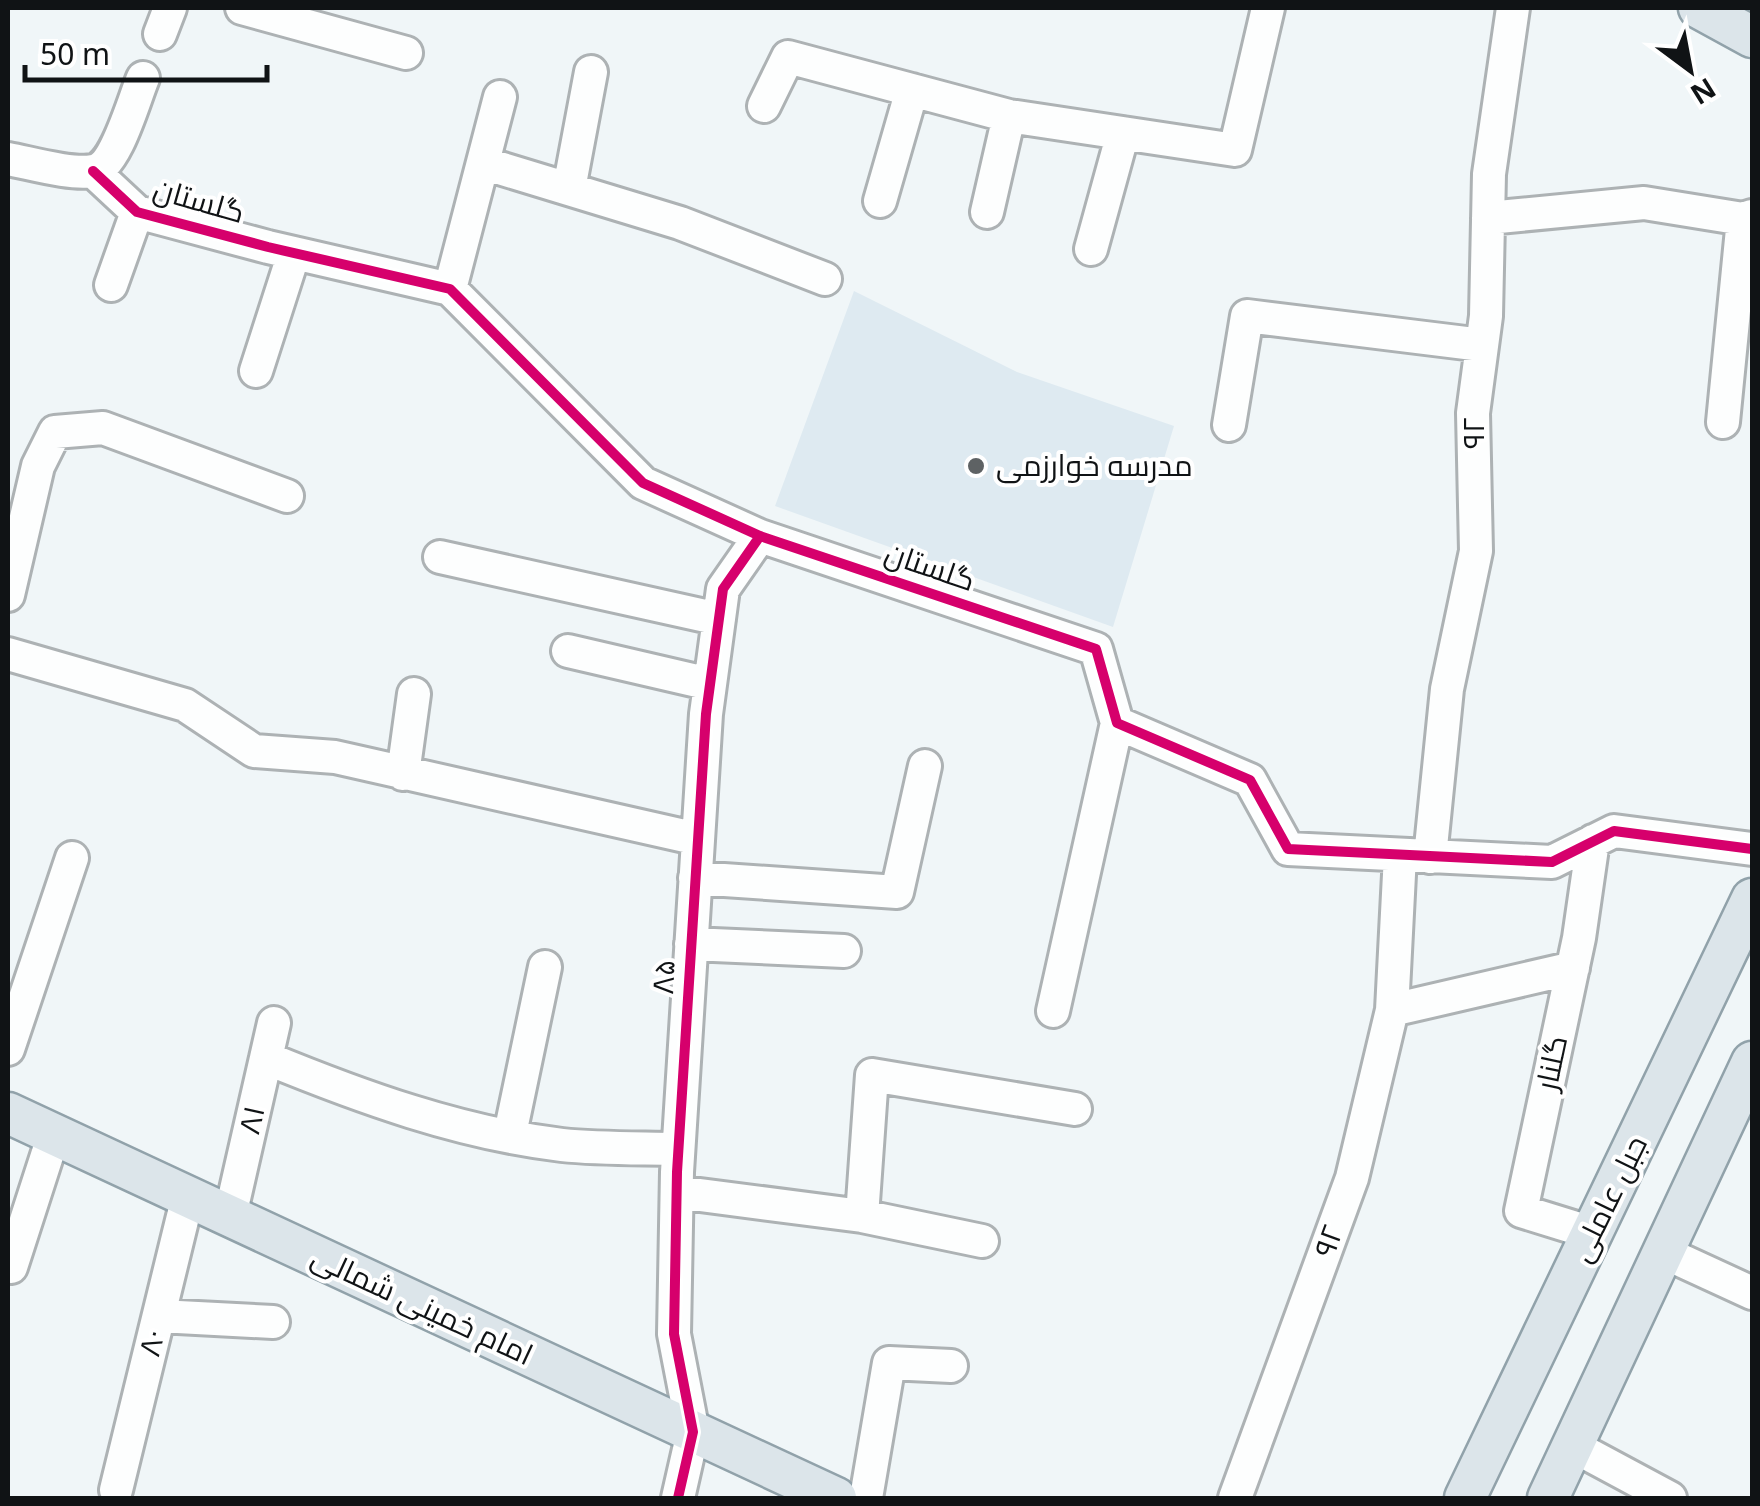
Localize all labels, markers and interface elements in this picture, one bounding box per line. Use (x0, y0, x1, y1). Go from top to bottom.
scale bar (25, 20, 268, 82)
north arrow (1640, 20, 1740, 120)
text: 50 m (40, 33, 110, 74)
text: N (1684, 70, 1723, 114)
street label: گلستان (149, 167, 250, 232)
street label: ۹۲ (1452, 417, 1493, 449)
place label: مدرسه خوارزمی (996, 444, 1193, 485)
marker: مدرسه خوارزمی (965, 455, 987, 477)
street label: گلستان (880, 531, 981, 600)
street label: ۸۵ (641, 958, 684, 996)
street label: گلنار (1524, 1032, 1576, 1096)
street label: ۸۱ (227, 1101, 274, 1138)
street label: جبل عاملی (1559, 1128, 1656, 1268)
street label: ۹۲ (1303, 1219, 1352, 1262)
street label: امام خمینی شمالی (305, 1235, 540, 1375)
street label: ۸۰ (127, 1325, 174, 1360)

